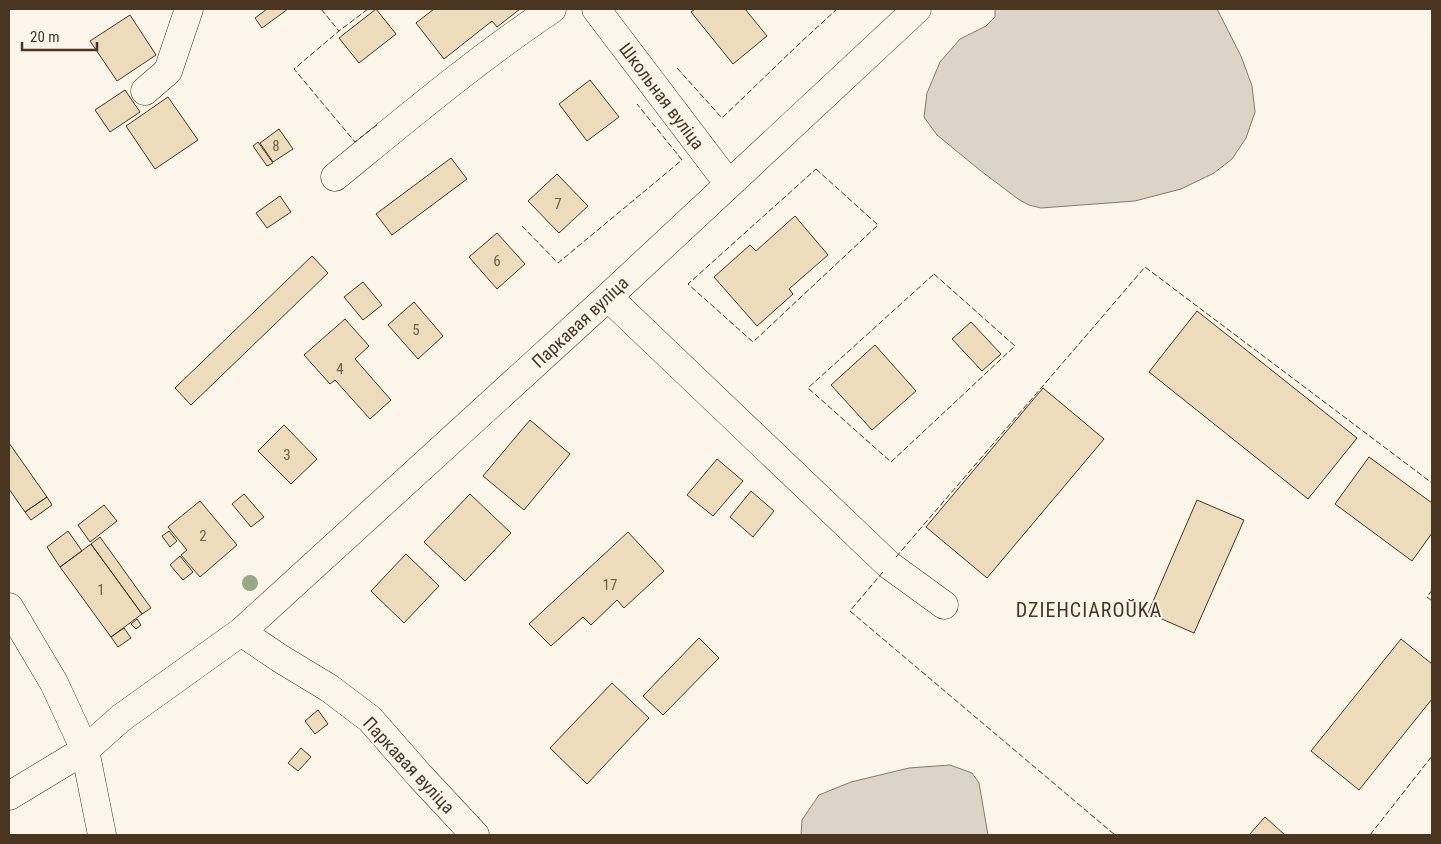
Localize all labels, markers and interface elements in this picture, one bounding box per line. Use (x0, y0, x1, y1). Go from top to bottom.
scale bar (22, 20, 98, 52)
text: 20 m (30, 28, 60, 46)
street label: Школьная вуліца (615, 39, 709, 153)
house number: 8 (272, 137, 280, 155)
house number: 7 (554, 195, 562, 213)
house number: 6 (493, 252, 501, 270)
street label: Паркавая вуліца (528, 272, 632, 372)
house number: 5 (412, 321, 420, 339)
house number: 4 (336, 360, 344, 378)
house number: 3 (283, 446, 291, 464)
house number: 2 (199, 527, 207, 545)
house number: 17 (603, 576, 617, 594)
house number: 1 (97, 581, 105, 599)
district label: DZIEHCIAROŬKA (1016, 598, 1162, 622)
street label: Паркавая вуліца (359, 713, 459, 817)

